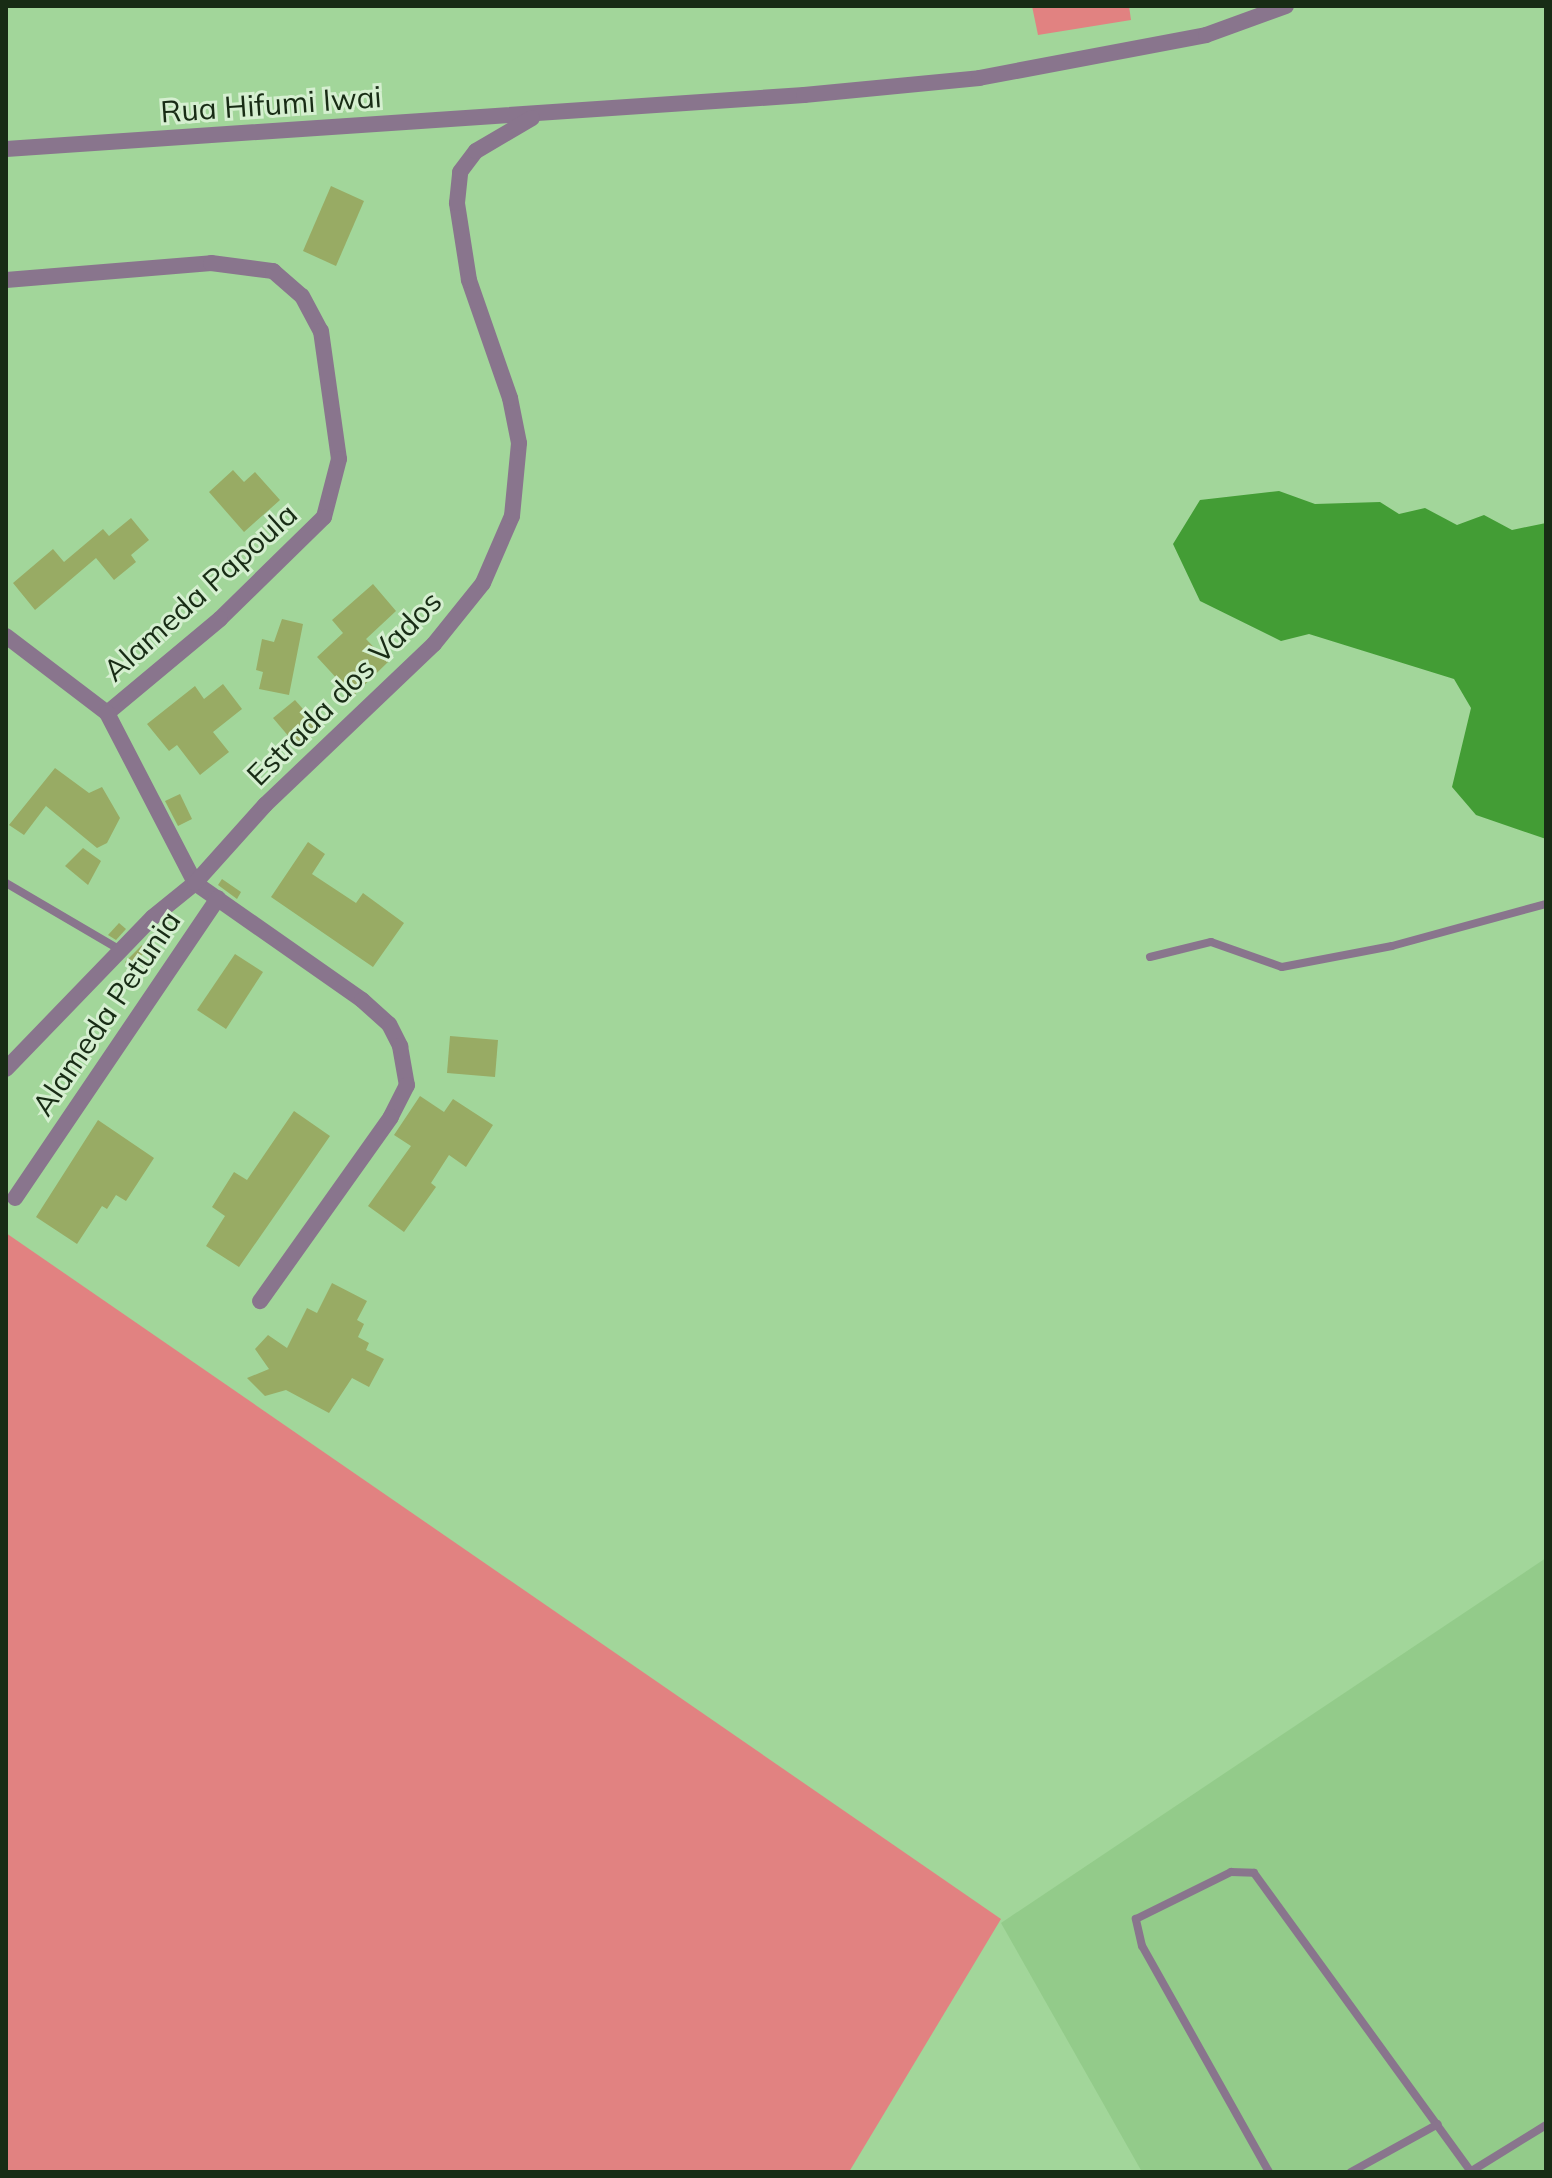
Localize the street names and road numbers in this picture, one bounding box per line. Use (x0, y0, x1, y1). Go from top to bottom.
street label: Rua Hifumi Iwai (159, 78, 383, 130)
street label: Alameda Papoula (96, 496, 304, 688)
street label: Estrada dos Vados (239, 583, 449, 793)
street label: Alameda Petunia (24, 904, 188, 1122)

